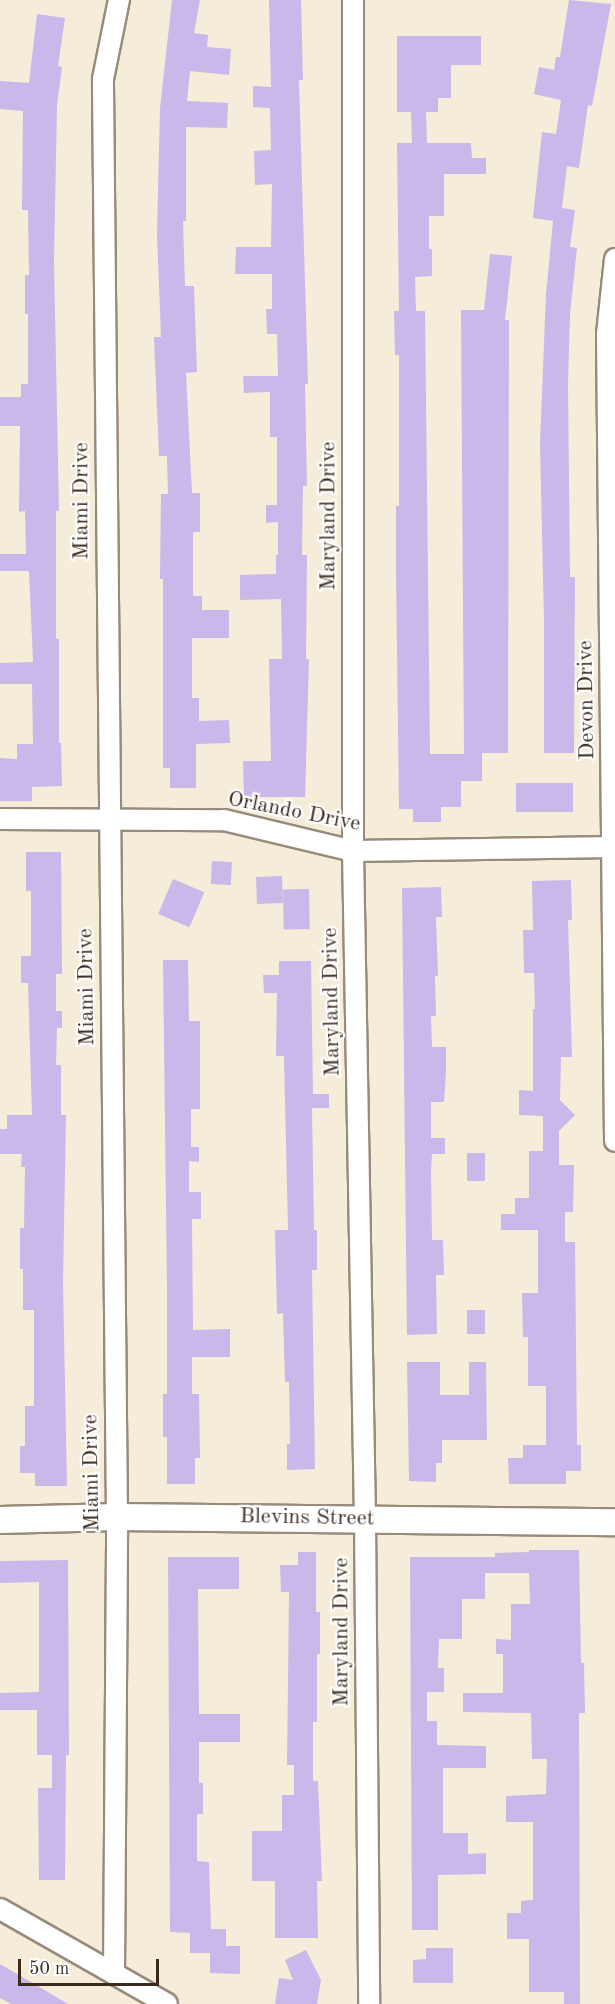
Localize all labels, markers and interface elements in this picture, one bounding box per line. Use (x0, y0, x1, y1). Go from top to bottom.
street label: Maryland Drive (316, 441, 342, 591)
street label: Miami Drive (69, 442, 95, 560)
street label: Devon Drive (573, 640, 601, 760)
street label: Orlando Drive (225, 786, 363, 838)
street label: Maryland Drive (318, 927, 346, 1077)
street label: Miami Drive (73, 928, 101, 1046)
street label: Miami Drive (78, 1414, 106, 1532)
street label: Blevins Street (239, 1504, 375, 1532)
street label: Maryland Drive (329, 1557, 355, 1707)
scale bar (21, 1947, 162, 1985)
text: 50 m (29, 1960, 69, 1978)

